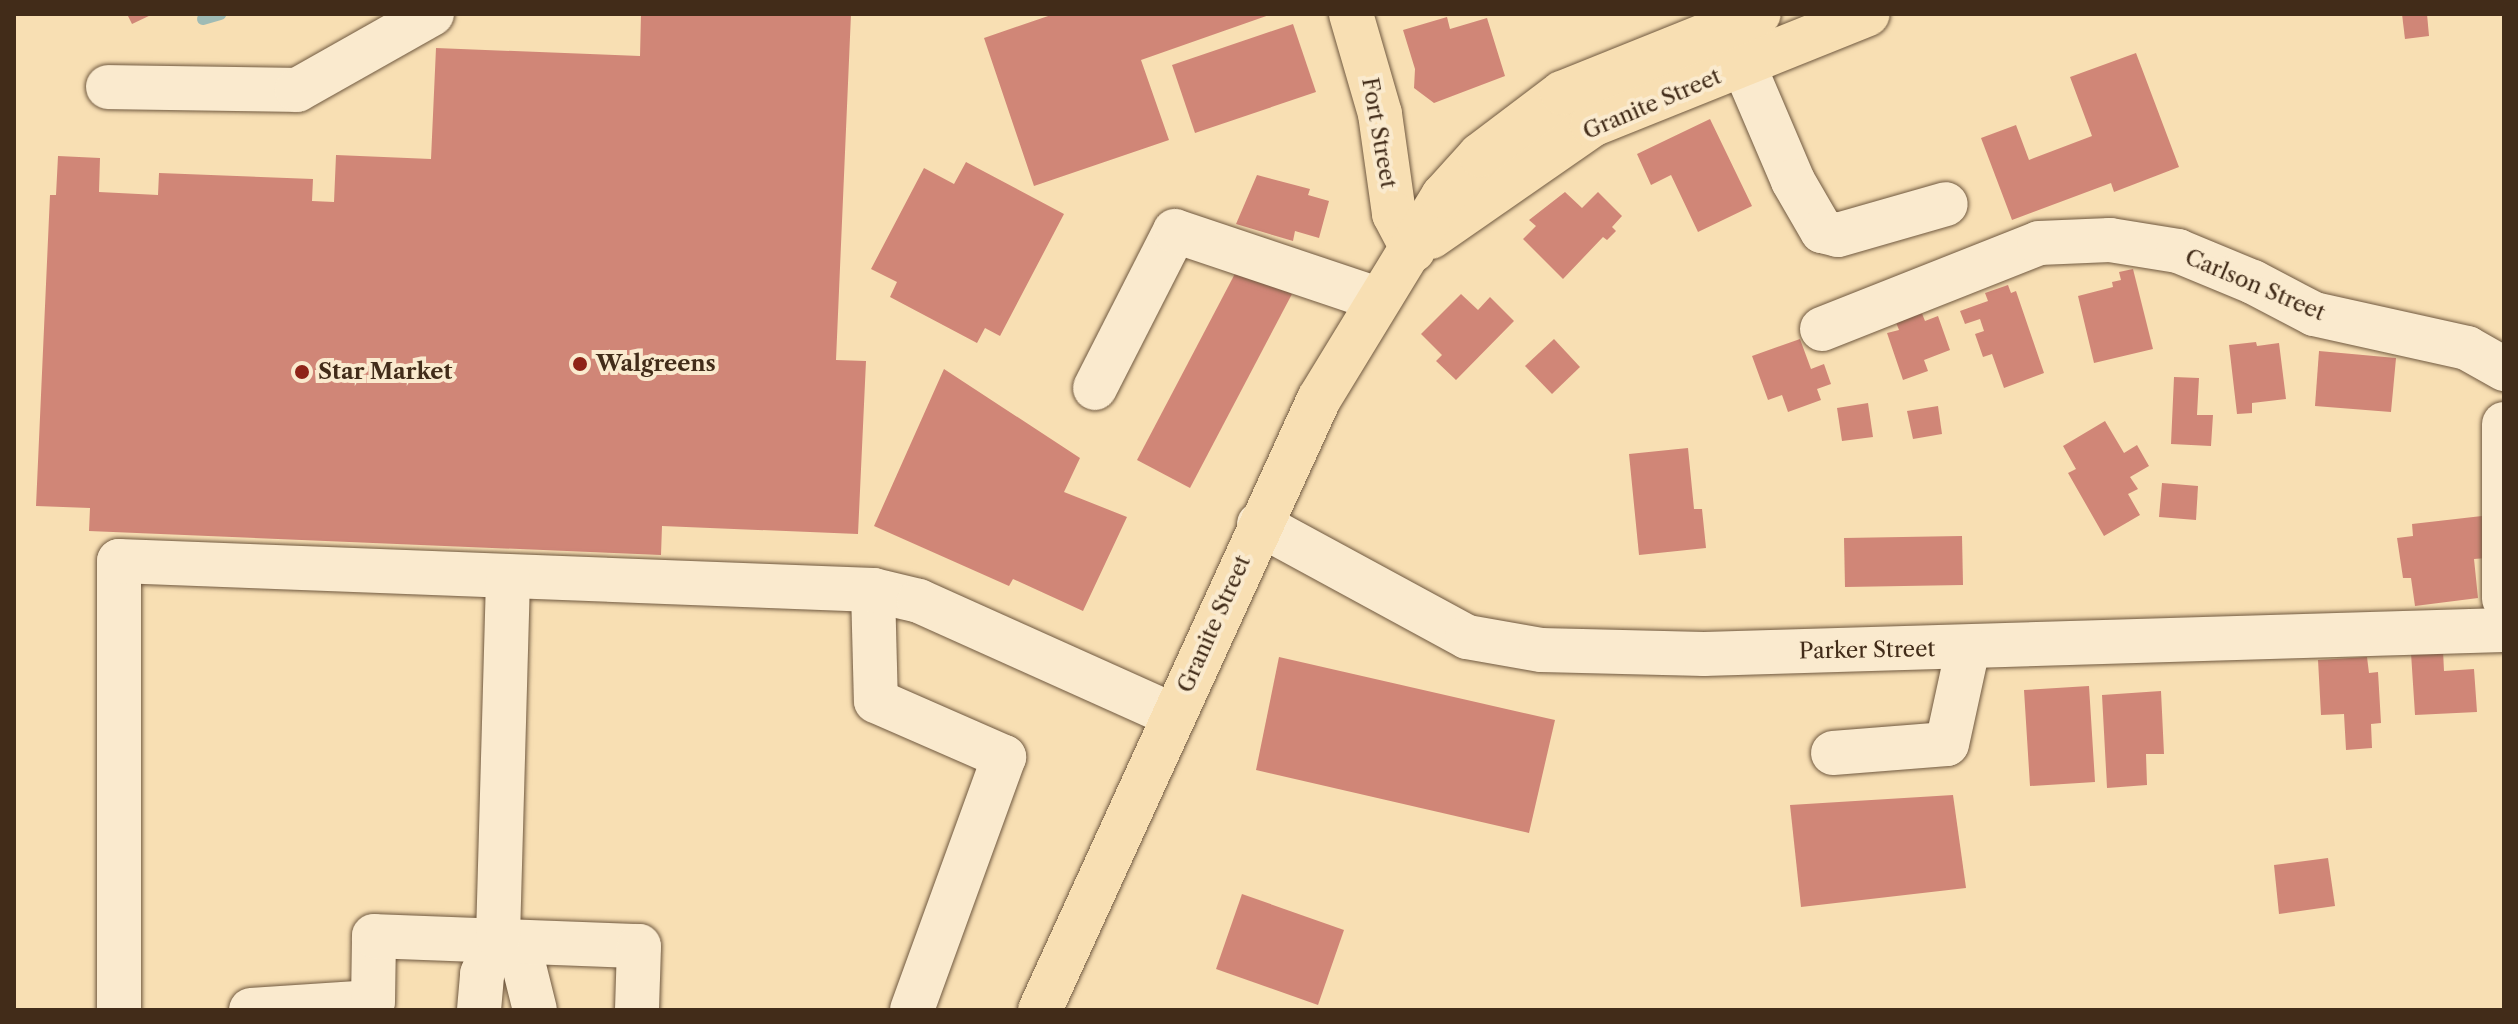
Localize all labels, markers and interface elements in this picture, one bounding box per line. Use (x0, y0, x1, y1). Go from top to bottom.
street label: Granite Street (1579, 63, 1725, 145)
street label: Fort Street (1356, 76, 1402, 190)
street label: Carlson Street (2181, 244, 2329, 326)
place label: Walgreens (596, 351, 716, 377)
marker: Walgreens (571, 355, 589, 373)
place label: Star Market (318, 359, 452, 385)
marker: Star Market (293, 363, 311, 381)
street label: Granite Street (1172, 551, 1256, 697)
street label: Parker Street (1798, 636, 1936, 664)

